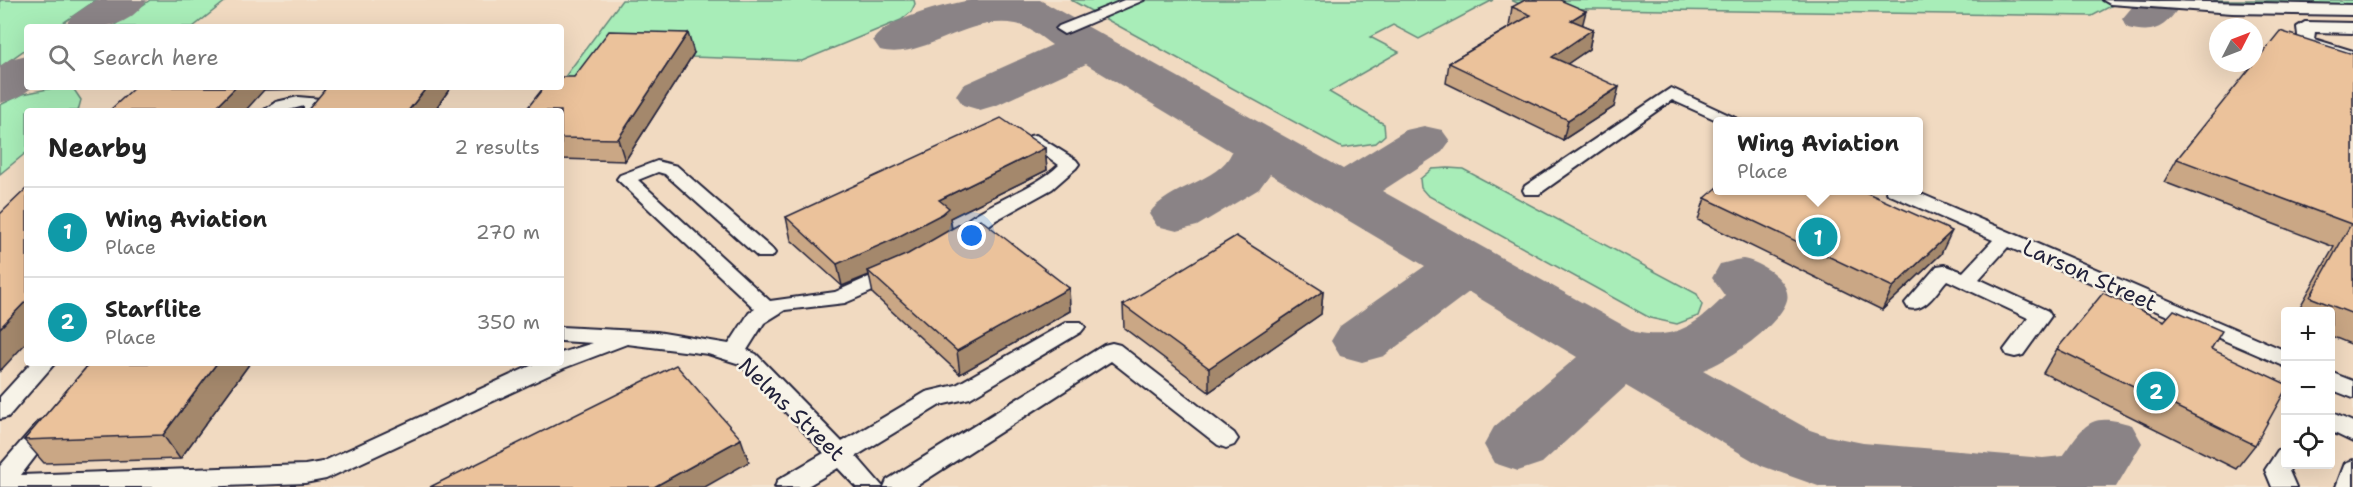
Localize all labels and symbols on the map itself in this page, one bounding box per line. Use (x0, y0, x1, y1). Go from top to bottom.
north arrow (2209, 18, 2263, 72)
pin: 1 (1798, 214, 1838, 260)
your location (957, 221, 986, 250)
street label: Larson Street (2018, 233, 2162, 318)
street label: Nelms Street (732, 351, 851, 467)
pin: 2 (2136, 368, 2176, 414)

